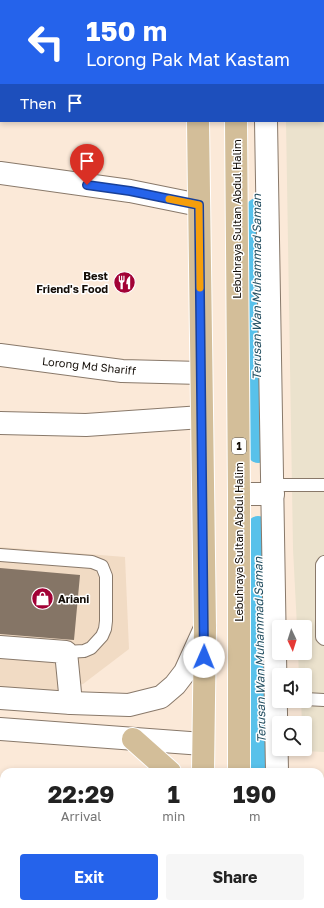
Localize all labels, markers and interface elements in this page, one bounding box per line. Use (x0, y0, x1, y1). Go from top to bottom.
text: 150 m (86, 14, 167, 47)
icon: left (20, 16, 72, 68)
text: Lorong Pak Mat Kastam (86, 48, 290, 70)
icon: arrive (64, 92, 86, 114)
text: Then (20, 94, 56, 112)
street label: Lebuhraya Sultan Abdul Halim (230, 139, 243, 299)
pin (70, 144, 104, 185)
icon: arrive (76, 150, 98, 172)
water label: Terusan Wan Muhammad Saman (249, 193, 264, 380)
place label: Best Friend's Food (36, 269, 109, 295)
restaurant icon: Best Friend's Food (111, 269, 137, 295)
street label: Lorong Md Shariff (42, 354, 137, 377)
road number: 1 (232, 438, 246, 454)
street label: Lebuhraya Sultan Abdul Halim (232, 462, 245, 622)
water label: Terusan Wan Muhammad Saman (250, 556, 269, 743)
shop icon: Ariani (30, 586, 56, 612)
place label: Ariani (58, 592, 89, 605)
north arrow (272, 620, 312, 660)
map controls (272, 620, 312, 756)
position arrow (183, 636, 225, 678)
button: sound (272, 668, 312, 708)
button: search (272, 716, 312, 756)
text: 22:29 (48, 779, 115, 808)
text: 1 (168, 779, 180, 808)
text: 190 (233, 779, 276, 808)
text: Arrival (61, 808, 102, 824)
text: min (162, 808, 185, 824)
text: m (249, 808, 260, 824)
button: Exit (20, 854, 158, 900)
button: Share (166, 854, 304, 900)

